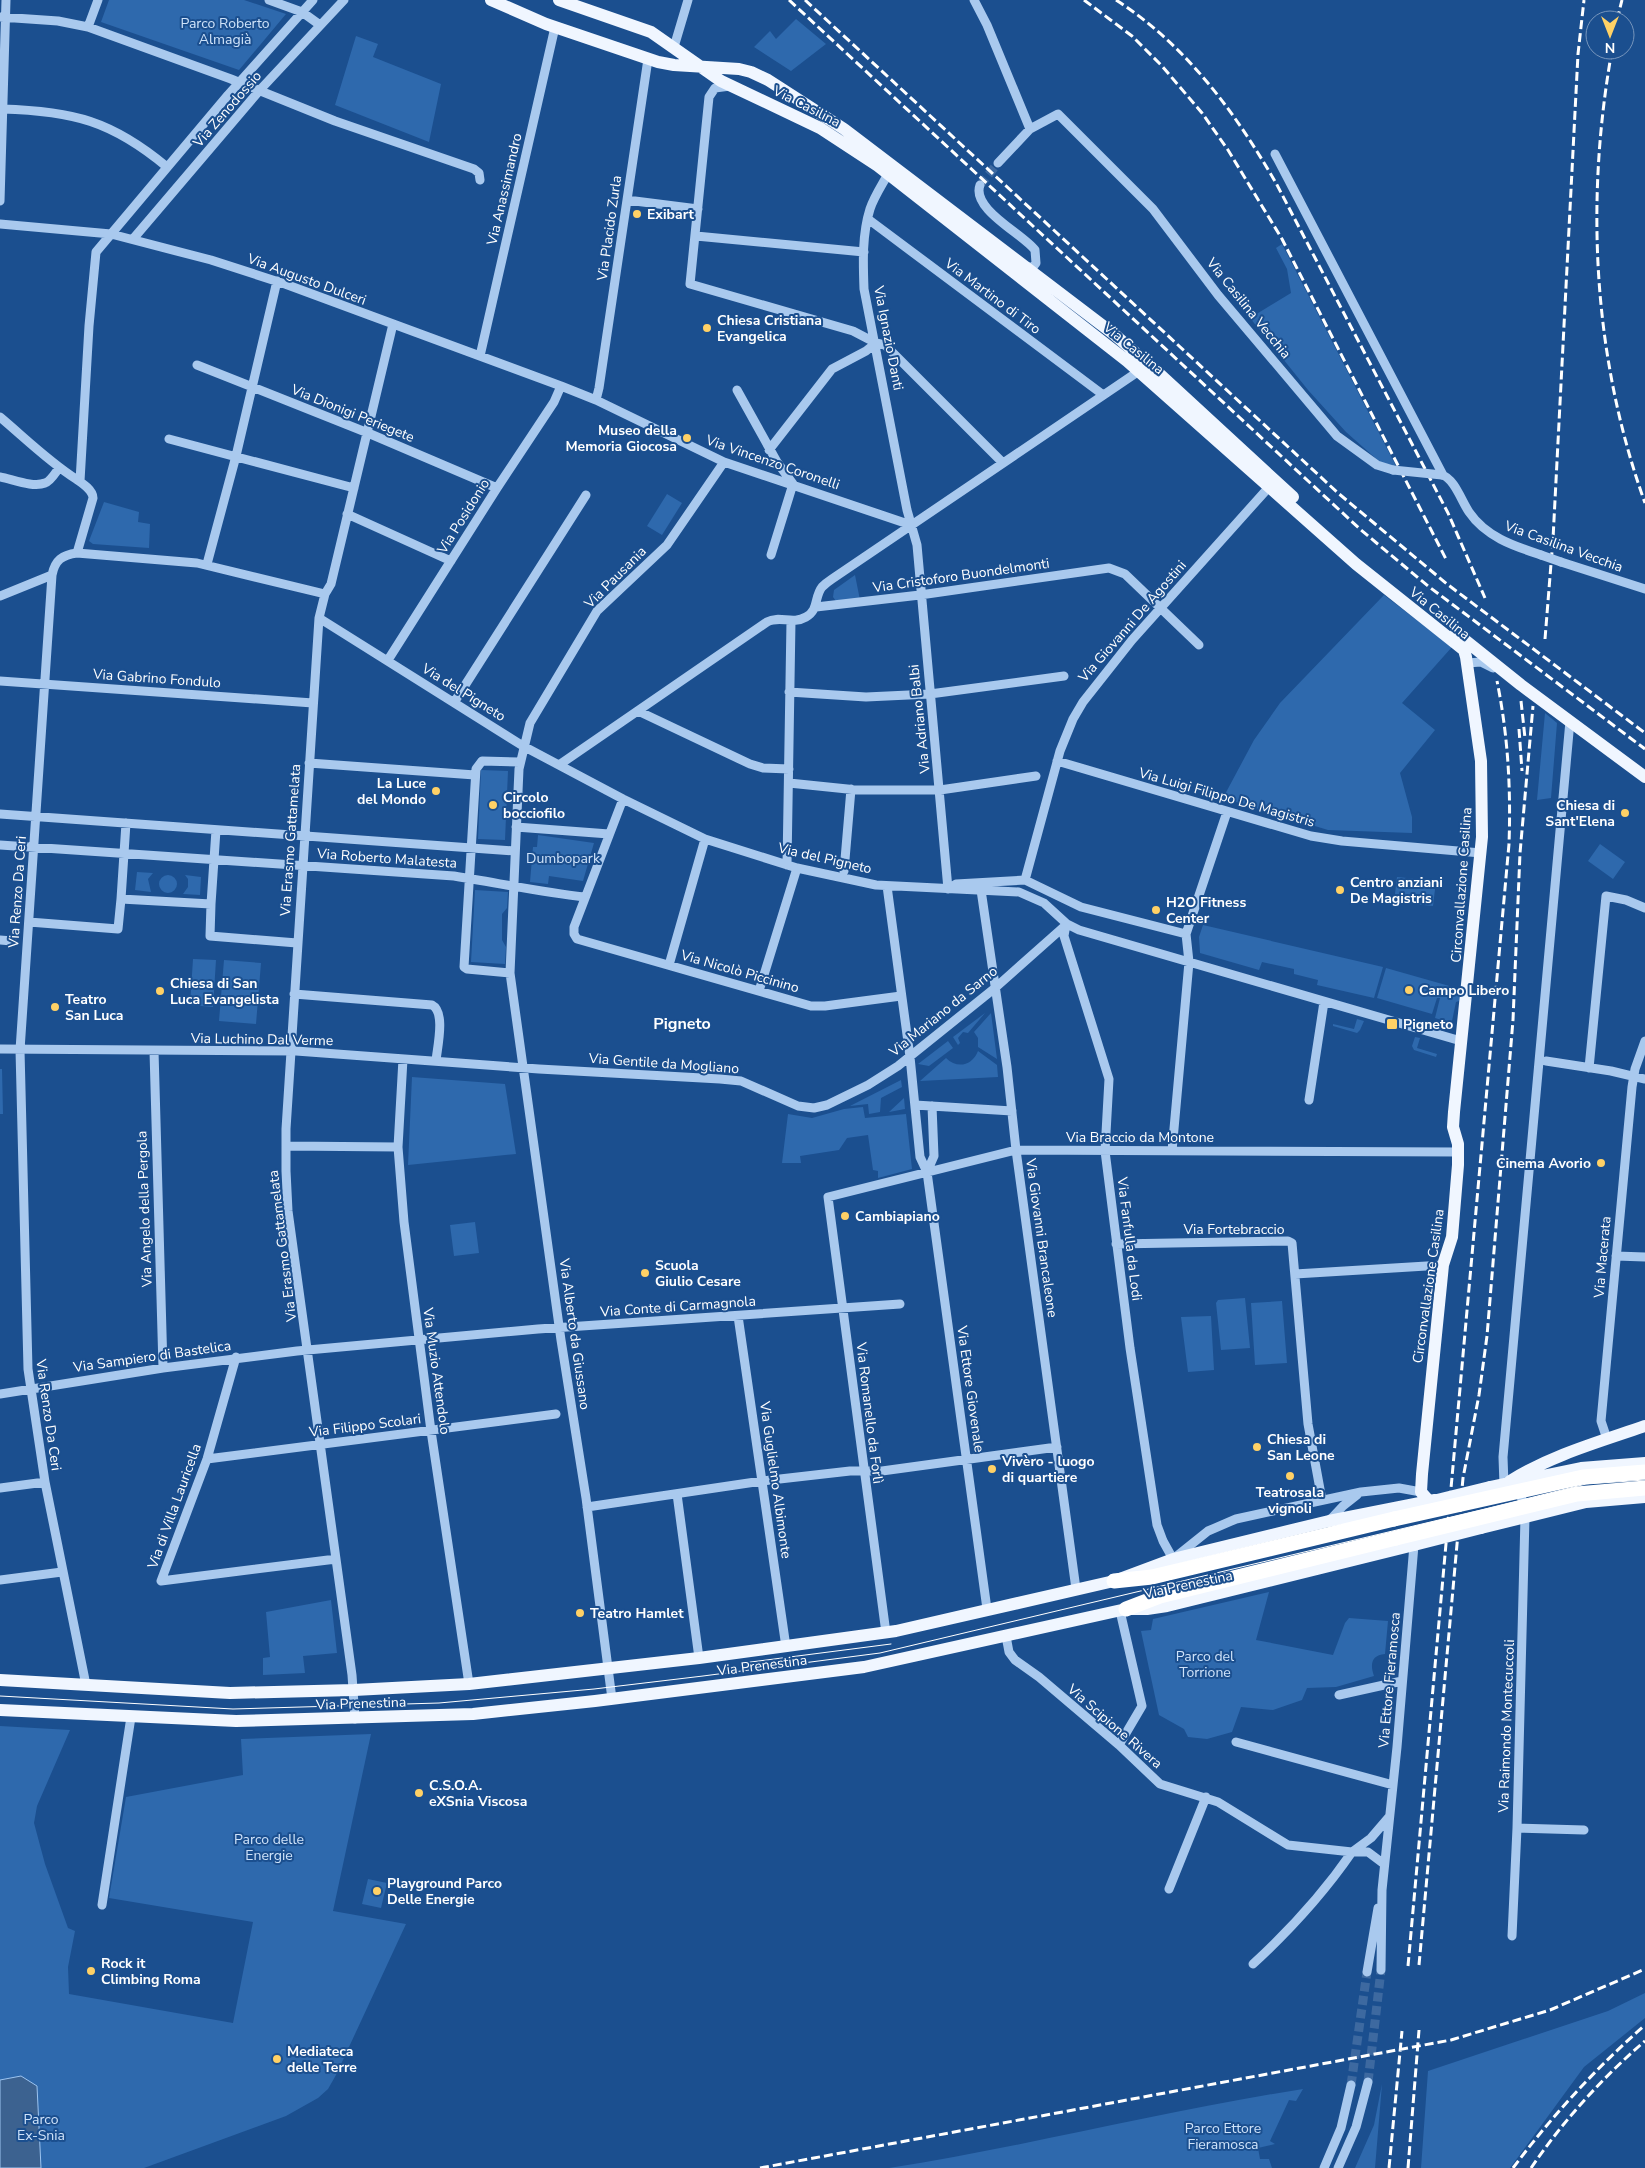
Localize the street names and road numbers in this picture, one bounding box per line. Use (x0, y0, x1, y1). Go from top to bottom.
street label: Via Zenodossio (188, 67, 266, 152)
street label: Via Casilina (769, 81, 844, 132)
street label: Via Anassimandro (482, 131, 527, 248)
street label: Via Placido Zurla (593, 174, 626, 283)
street label: Via Augusto Dulceri (244, 249, 369, 310)
street label: Via Martino di Tiro (940, 253, 1045, 339)
street label: Via Casilina Vecchia (1201, 253, 1295, 363)
street label: Via Ignazio Danti (869, 283, 908, 392)
street label: Via Casilina (1098, 317, 1168, 379)
street label: Via Dionigi Periegete (287, 380, 417, 447)
street label: Via Vincenzo Coronelli (702, 430, 842, 494)
street label: Via Posidonio (432, 475, 494, 558)
street label: Via Casilina Vecchia (1501, 516, 1626, 577)
street label: Via Pausania (579, 542, 651, 613)
street label: Via Cristoforo Buondelmonti (871, 554, 1051, 597)
street label: Via Giovanni De Agostini (1073, 556, 1191, 687)
street label: Via Casilina (1404, 582, 1474, 644)
street label: Via del Pigneto (417, 659, 509, 726)
street label: Via Adriano Balbi (904, 663, 935, 775)
street label: Via Gabrino Fondulo (91, 664, 222, 692)
street label: Via Erasmo Gattamelata (276, 763, 305, 918)
street label: Via Luigi Filippo De Magistris (1136, 763, 1317, 832)
street label: Circonvallazione Casilina (1447, 807, 1476, 963)
street label: Via Renzo Da Ceri (4, 835, 31, 950)
street label: Via del Pigneto (775, 838, 874, 879)
street label: Via Roberto Malatesta (315, 844, 458, 873)
street label: Via Nicolò Piccinino (678, 945, 801, 998)
street label: Via Mariano da Sarno (884, 962, 1002, 1062)
street label: Via Luchino Dal Verme (190, 1029, 333, 1050)
street label: Via Gentile da Mogliano (587, 1049, 740, 1078)
street label: Via Braccio da Montone (1065, 1128, 1214, 1147)
street label: Via Angelo della Pergola (132, 1130, 157, 1289)
street label: Via Giovanni Brancaleone (1021, 1156, 1062, 1319)
street label: Via Erasmo Gattamelata (264, 1169, 301, 1324)
street label: Via Fanfulla da Lodi (1112, 1175, 1147, 1302)
street label: Circonvallazione Casilina (1408, 1208, 1449, 1364)
street label: Via Macerata (1589, 1215, 1616, 1300)
street label: Via Fortebraccio (1182, 1220, 1285, 1239)
street label: Via Alberto da Giussano (554, 1256, 595, 1411)
street label: Via Conte di Carmagnola (599, 1292, 757, 1321)
street label: Via Muzio Attendolo (418, 1306, 455, 1436)
street label: Via Ettore Giovenale (952, 1323, 989, 1454)
street label: Via Sampiero di Bastelica (71, 1336, 232, 1377)
street label: Via Romanello da Forlì (851, 1340, 888, 1485)
street label: Via Renzo Da Ceri (31, 1357, 66, 1472)
street label: Via Guglielmo Albimonte (755, 1399, 796, 1560)
street label: Via Filippo Scolari (307, 1409, 422, 1442)
street label: Via di Villa Lauricella (143, 1441, 206, 1572)
street label: Via Prenestina (1141, 1566, 1234, 1603)
street label: Via Ettore Fieramosca (1374, 1611, 1405, 1750)
street label: Via Raimondo Montecuccoli (1494, 1639, 1519, 1814)
street label: Via Prenestina (715, 1651, 808, 1681)
street label: Via Scipione Rivera (1062, 1679, 1166, 1773)
street label: Via Prenestina (314, 1692, 407, 1715)

